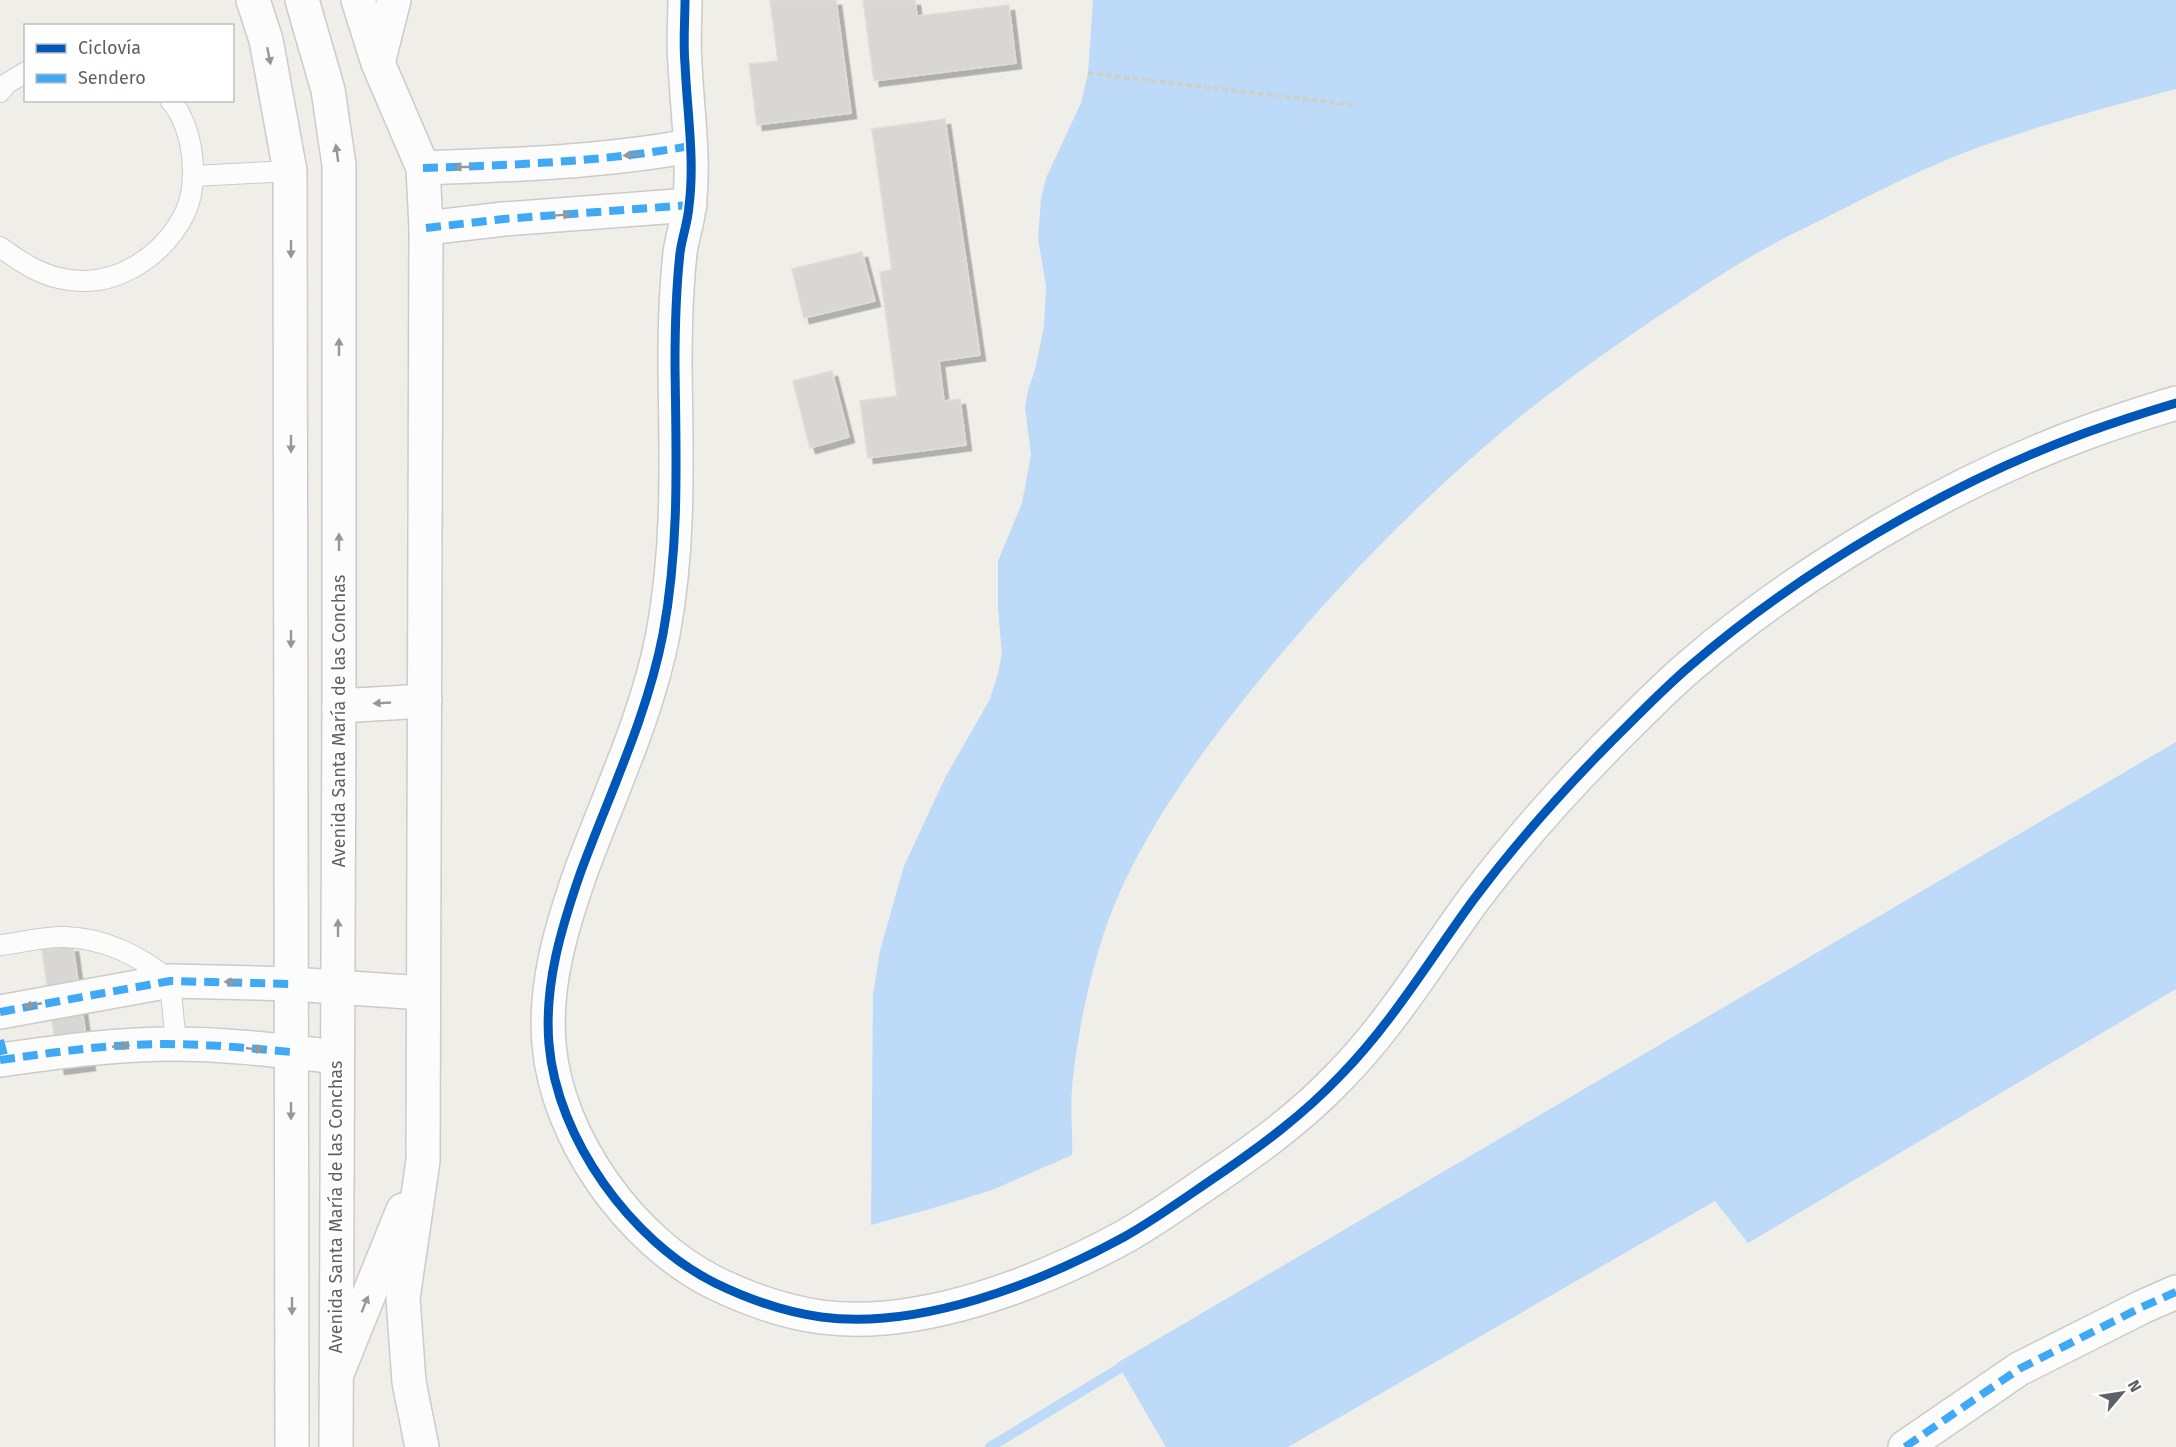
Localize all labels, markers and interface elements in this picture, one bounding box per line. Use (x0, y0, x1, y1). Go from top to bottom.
legend (24, 24, 234, 102)
text: Ciclovía (78, 37, 141, 59)
one-way arrow (265, 47, 274, 66)
text: Sendero (78, 67, 146, 89)
one-way arrow (333, 143, 342, 162)
one-way arrow (623, 150, 642, 160)
one-way arrow (453, 162, 472, 171)
one-way arrow (553, 210, 572, 219)
one-way arrow (286, 240, 296, 259)
one-way arrow (334, 338, 344, 357)
one-way arrow (286, 435, 296, 454)
one-way arrow (334, 533, 344, 552)
street label: Avenida Santa María de las Conchas (328, 575, 350, 867)
one-way arrow (286, 630, 296, 649)
one-way arrow (372, 699, 391, 708)
one-way arrow (333, 919, 343, 938)
one-way arrow (224, 977, 243, 987)
one-way arrow (23, 1001, 42, 1010)
one-way arrow (111, 1041, 130, 1051)
one-way arrow (245, 1044, 264, 1054)
street label: Avenida Santa María de las Conchas (325, 1061, 347, 1353)
one-way arrow (286, 1101, 296, 1120)
one-way arrow (361, 1295, 370, 1313)
one-way arrow (287, 1296, 297, 1315)
north arrow (2092, 1363, 2152, 1423)
text: N (2124, 1377, 2146, 1395)

